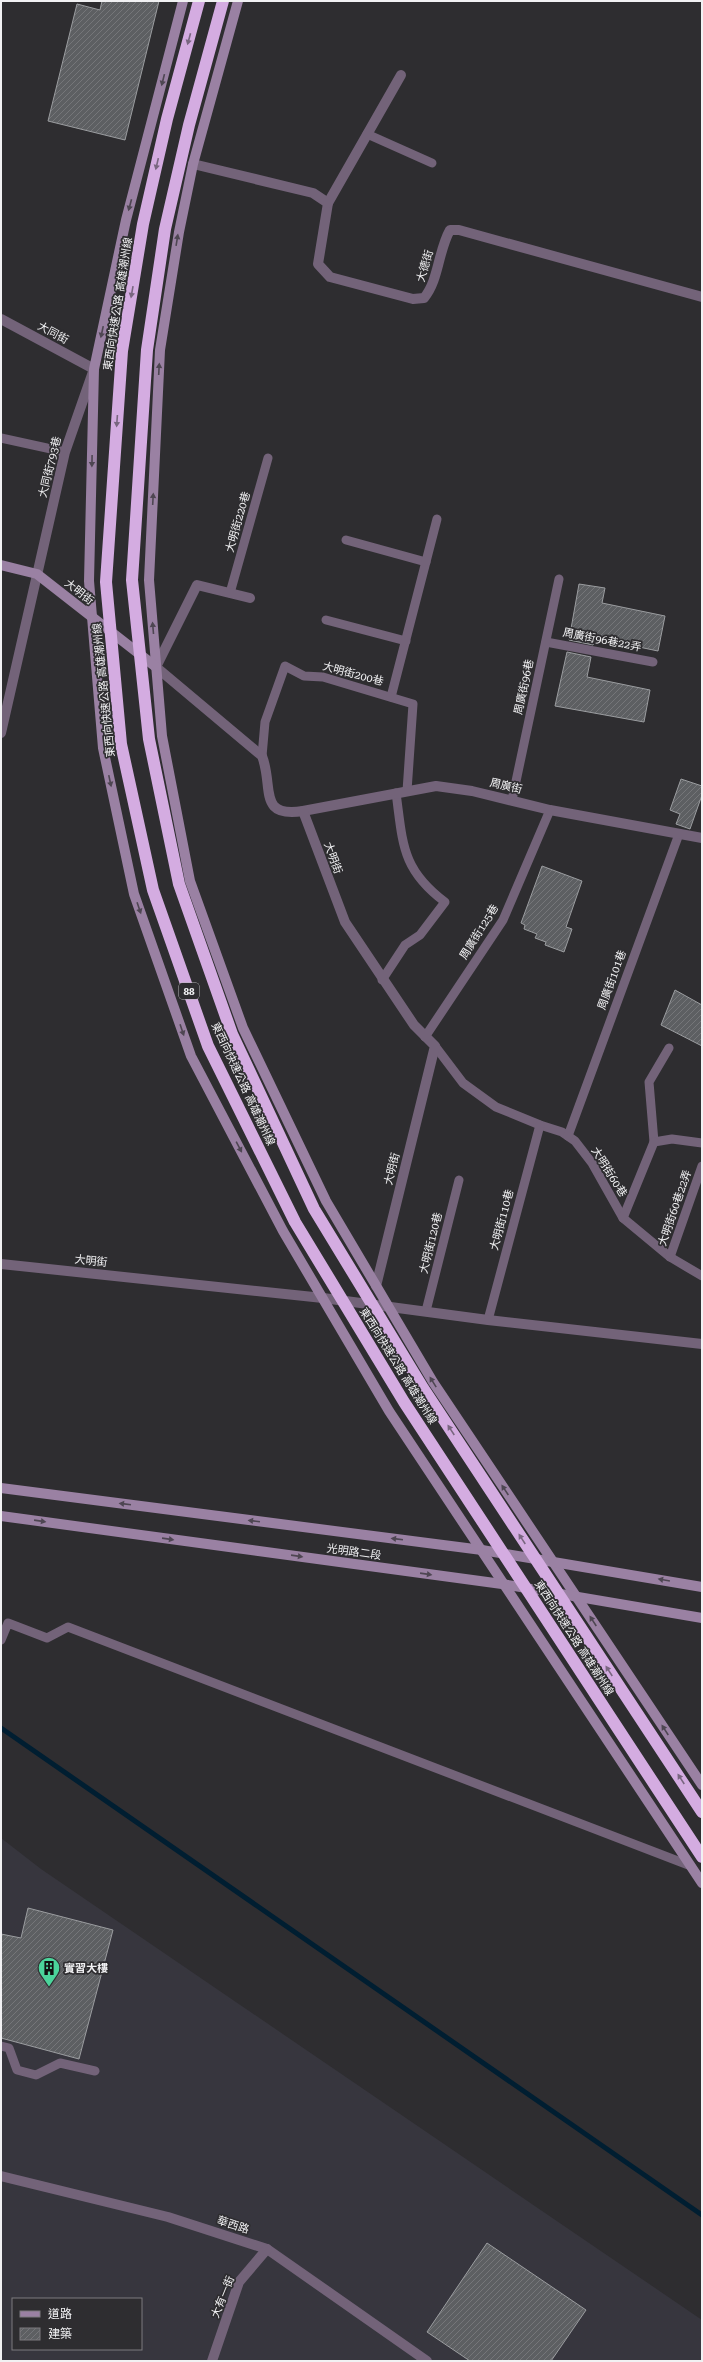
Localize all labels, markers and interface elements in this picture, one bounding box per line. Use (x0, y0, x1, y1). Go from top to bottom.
one-way arrow (186, 33, 192, 45)
one-way arrow (159, 73, 165, 86)
one-way arrow (153, 158, 159, 171)
one-way arrow (127, 200, 133, 212)
one-way arrow (174, 234, 180, 246)
street label: 東西向快速公路 高雄潮州線 (101, 236, 135, 372)
street label: 大德街 (414, 248, 436, 284)
one-way arrow (129, 286, 135, 298)
street label: 大同街 (35, 320, 71, 346)
one-way arrow (98, 326, 104, 338)
one-way arrow (156, 363, 163, 375)
one-way arrow (114, 415, 120, 428)
street label: 大同街793巷 (36, 435, 64, 499)
one-way arrow (89, 455, 95, 468)
street label: 大明街220巷 (223, 490, 253, 554)
one-way arrow (149, 493, 156, 505)
street label: 大明街 (62, 577, 96, 607)
street label: 東西向快速公路 高雄潮州線 (90, 622, 118, 758)
one-way arrow (149, 622, 156, 634)
street label: 周廣街96巷22弄 (562, 626, 642, 654)
street label: 周廣街96巷 (512, 658, 536, 716)
street label: 大明街200巷 (321, 660, 385, 688)
one-way arrow (108, 775, 114, 787)
street label: 周廣街 (488, 776, 524, 796)
street label: 大明街 (321, 840, 345, 876)
one-way arrow (136, 902, 142, 914)
street label: 周廣街125巷 (457, 902, 501, 962)
street label: 周廣街101巷 (595, 948, 629, 1012)
road number: 88 (179, 983, 199, 999)
street label: 東西向快速公路 高雄潮州線 (209, 1020, 277, 1148)
one-way arrow (179, 1025, 185, 1037)
one-way arrow (236, 1141, 242, 1153)
street label: 大明街60巷 (589, 1145, 629, 1199)
street label: 大明街 (382, 1151, 402, 1187)
street label: 大明街60巷22弄 (656, 1168, 694, 1248)
street label: 大明街110巷 (488, 1188, 516, 1252)
street label: 大明街120巷 (417, 1211, 445, 1275)
street label: 大明街 (74, 1253, 108, 1269)
street label: 東西向快速公路 高雄潮州線 (357, 1305, 439, 1427)
one-way arrow (429, 1377, 437, 1387)
one-way arrow (447, 1425, 455, 1435)
one-way arrow (501, 1485, 509, 1495)
one-way arrow (119, 1501, 131, 1507)
one-way arrow (34, 1518, 46, 1525)
one-way arrow (248, 1518, 260, 1524)
one-way arrow (519, 1533, 526, 1545)
one-way arrow (162, 1536, 175, 1542)
one-way arrow (391, 1536, 403, 1542)
street label: 光明路二段 (326, 1542, 382, 1562)
one-way arrow (291, 1553, 303, 1559)
one-way arrow (420, 1571, 432, 1577)
one-way arrow (657, 1577, 670, 1583)
street label: 東西向快速公路 高雄潮州線 (532, 1578, 616, 1698)
one-way arrow (590, 1615, 597, 1627)
one-way arrow (605, 1666, 613, 1676)
one-way arrow (661, 1724, 669, 1735)
one-way arrow (677, 1773, 684, 1785)
building icon: 實習大樓 (36, 1955, 62, 1988)
place label: 實習大樓 (64, 1962, 108, 1975)
street label: 華西路 (215, 2214, 251, 2236)
street label: 大有一街 (209, 2274, 237, 2320)
legend (12, 2298, 142, 2350)
text: 道路 (48, 2307, 72, 2321)
text: 建築 (48, 2327, 72, 2341)

